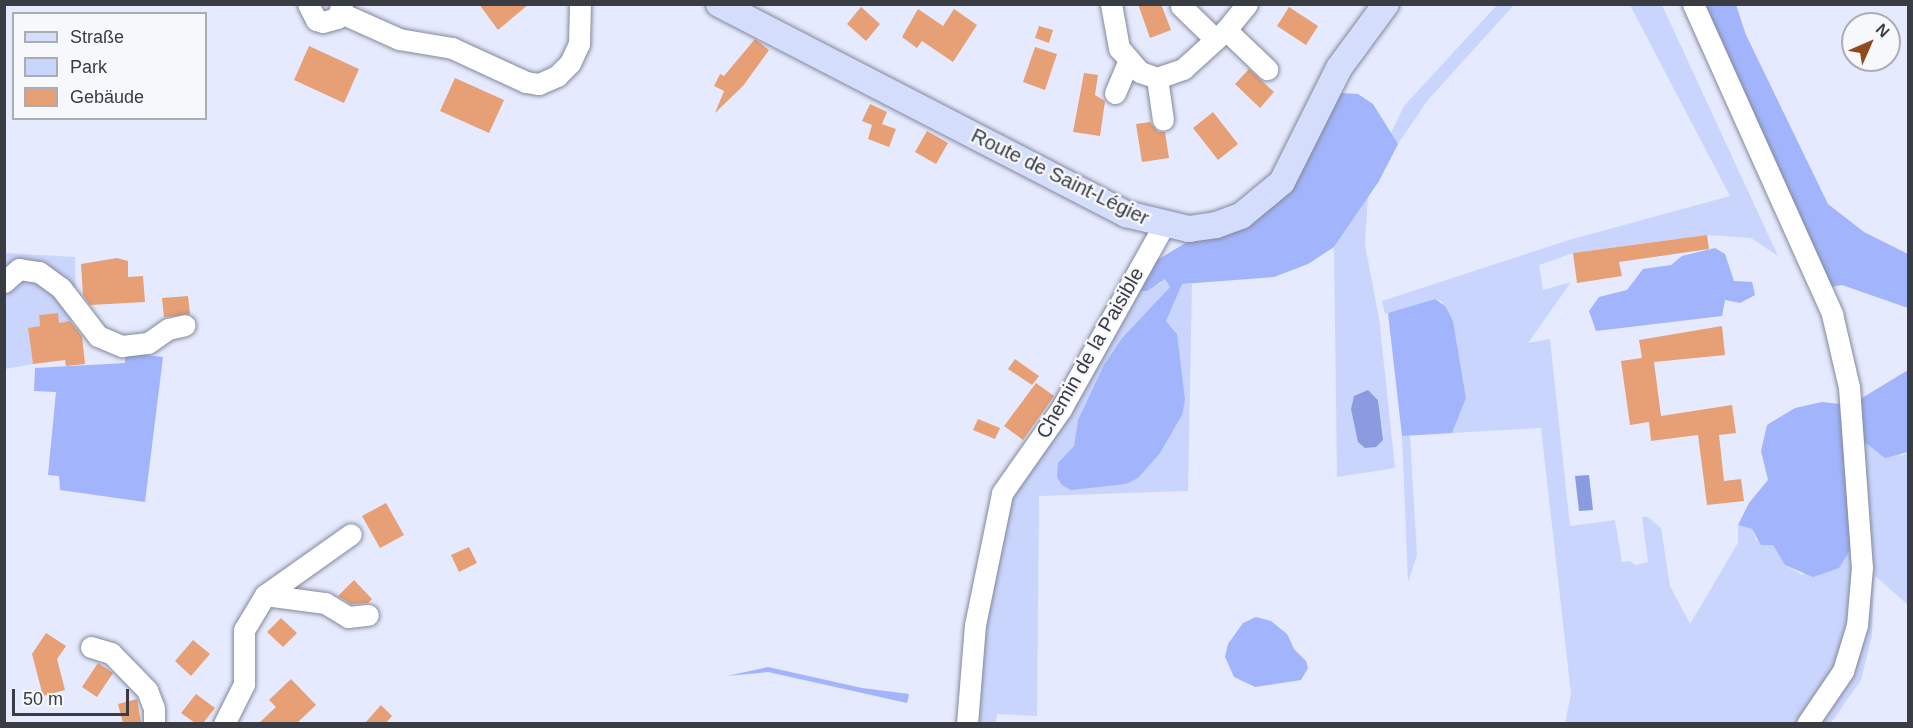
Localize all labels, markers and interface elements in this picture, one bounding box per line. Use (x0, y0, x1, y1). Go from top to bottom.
legend (12, 12, 207, 120)
north arrow (1841, 12, 1901, 72)
text: N (1873, 20, 1893, 40)
text: Straße (70, 27, 124, 47)
text: Park (70, 57, 107, 77)
text: Gebäude (70, 87, 144, 107)
street label: Route de Saint-Légier (967, 124, 1153, 230)
street label: Chemin de la Paisible (1031, 263, 1149, 443)
scale bar (15, 677, 132, 715)
text: 50 m (23, 689, 63, 709)

